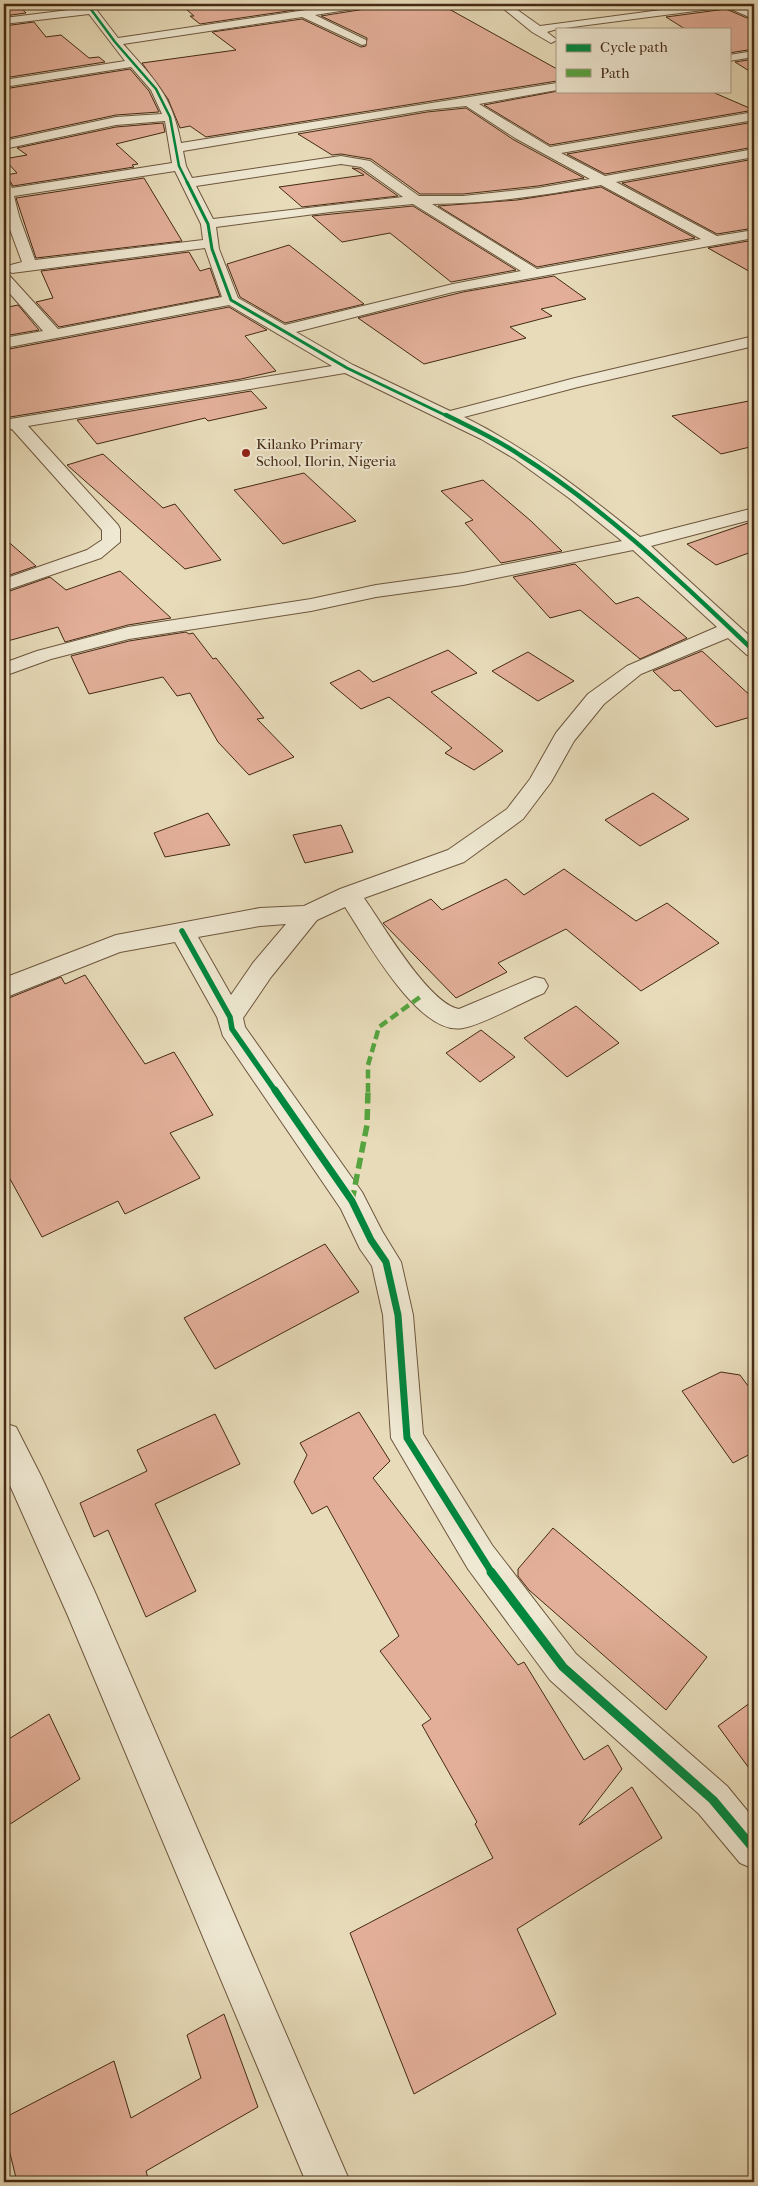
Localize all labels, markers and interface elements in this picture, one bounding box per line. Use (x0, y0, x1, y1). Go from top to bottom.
legend (556, 28, 730, 92)
text: Cycle path (600, 38, 668, 56)
text: Path (600, 64, 630, 82)
place label: Kilanko Primary School, Ilorin, Nigeria (256, 435, 397, 470)
marker: Kilanko Primary School, Ilorin, Nigeria (240, 447, 252, 459)

